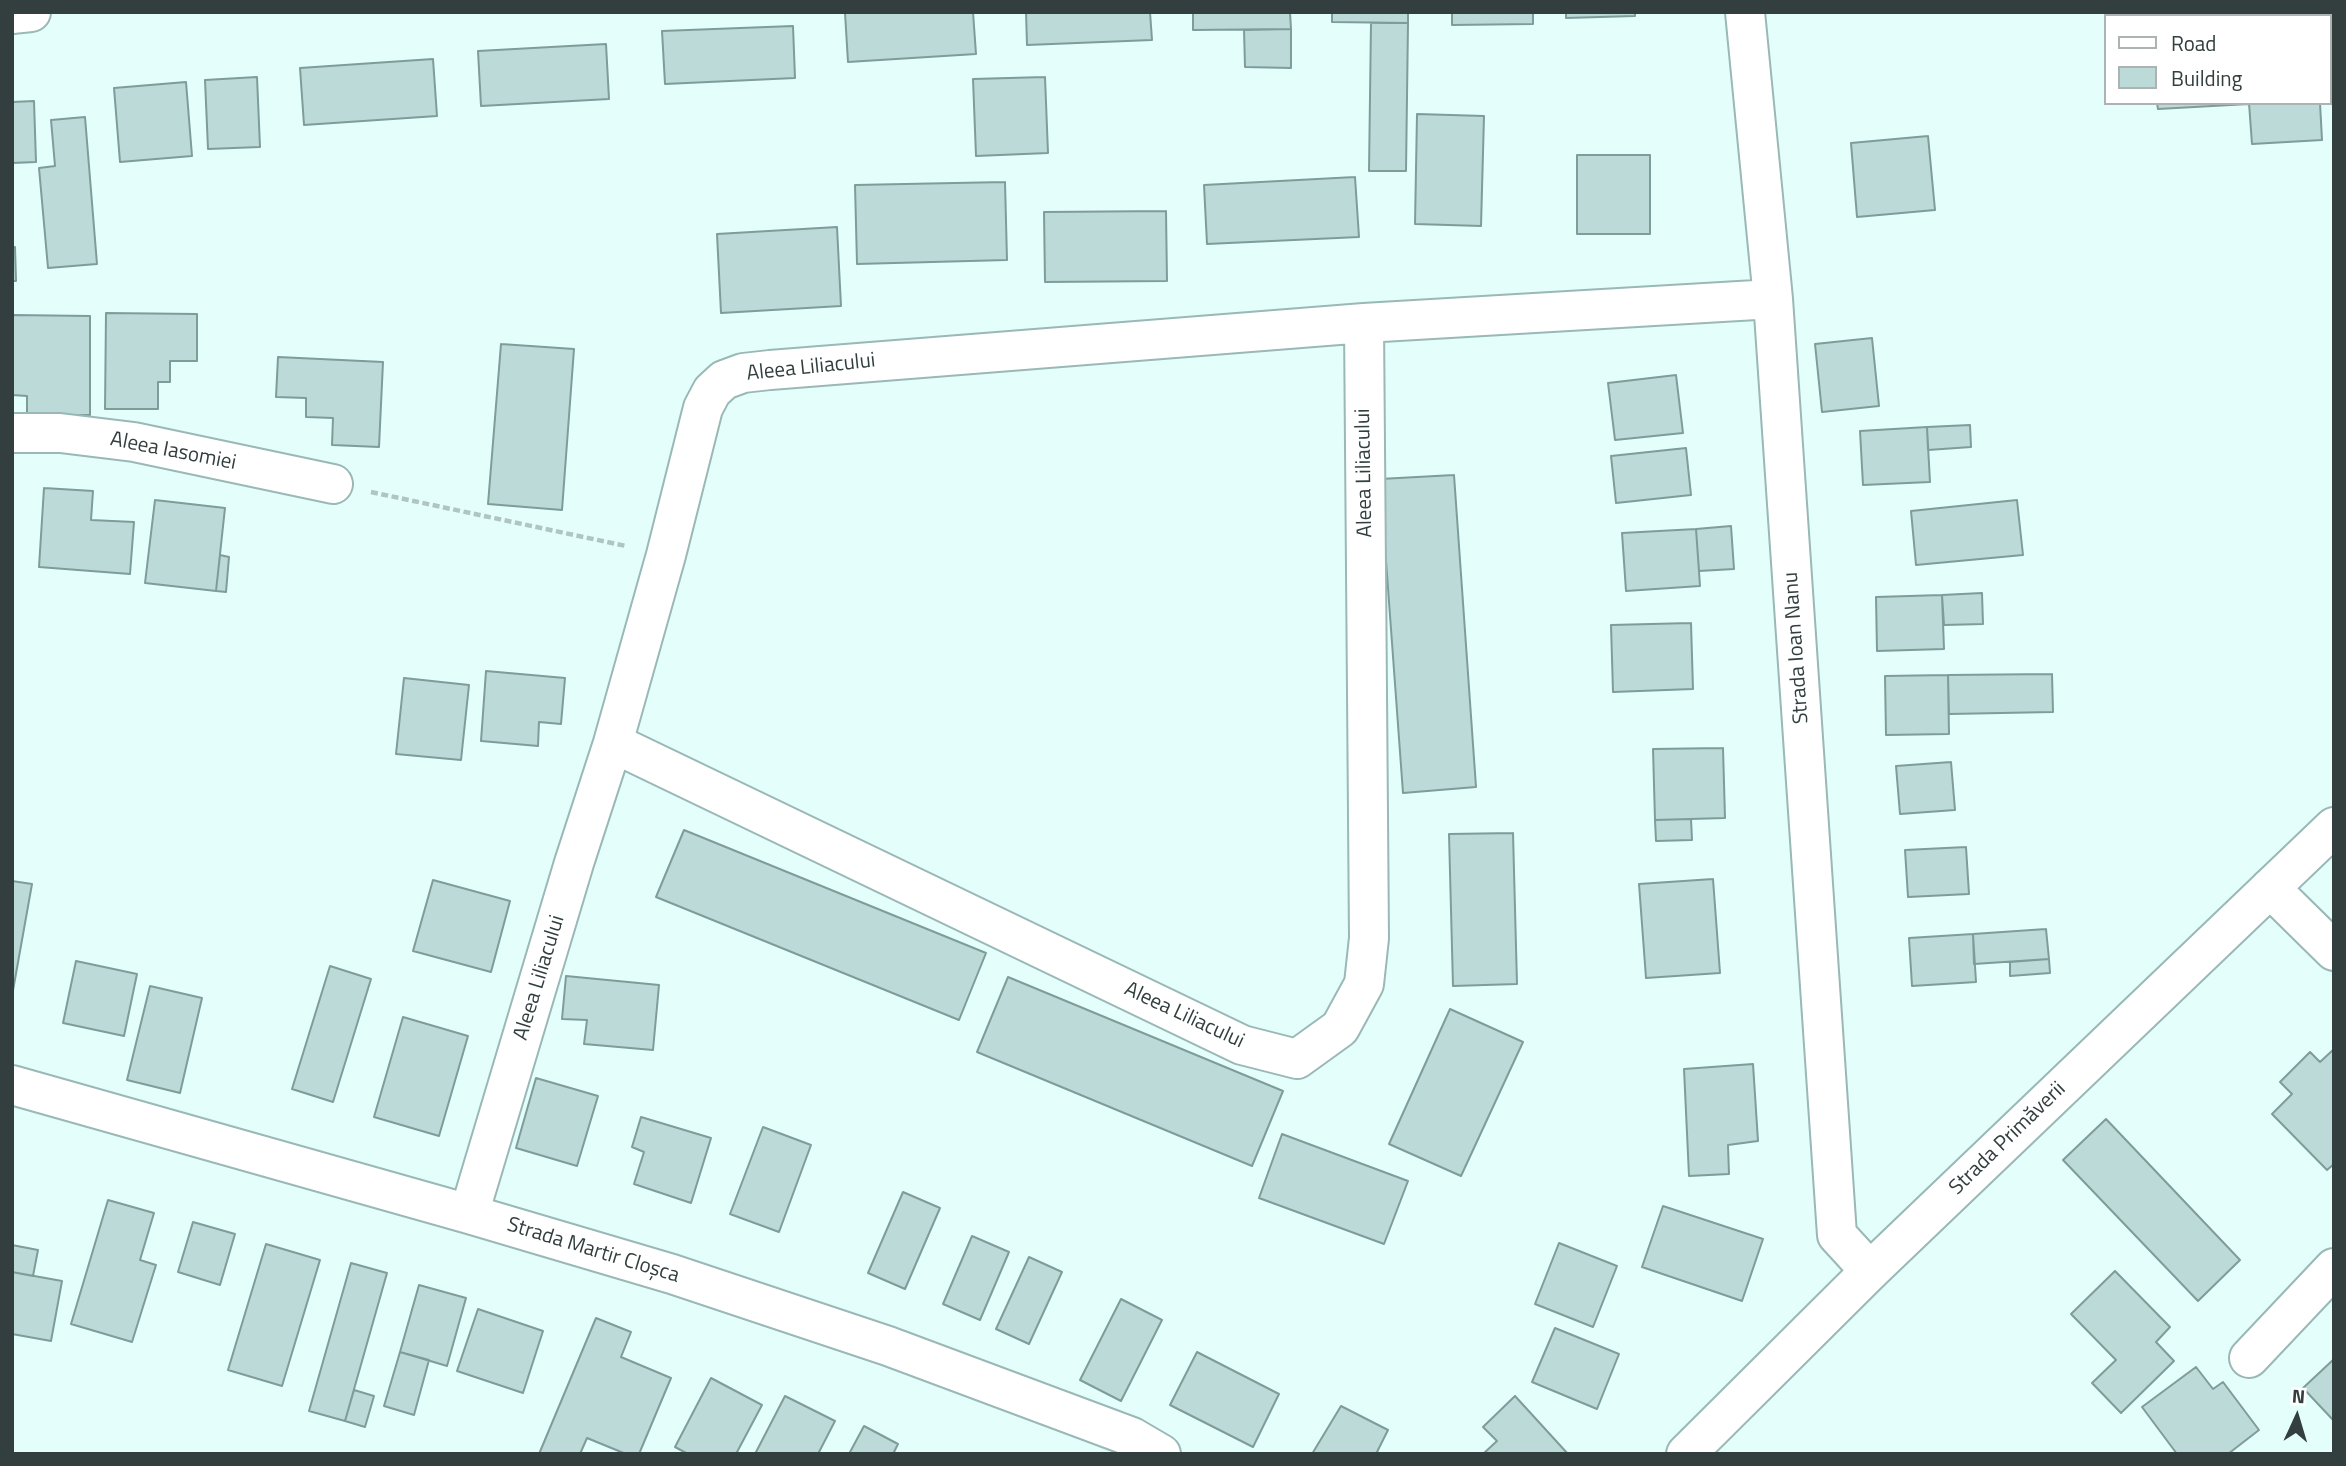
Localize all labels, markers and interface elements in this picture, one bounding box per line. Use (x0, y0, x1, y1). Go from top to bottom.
legend (2104, 14, 2332, 105)
text: Road (2171, 27, 2216, 59)
text: Building (2171, 62, 2242, 94)
street label: Aleea Liliacului (745, 349, 877, 387)
street label: Aleea Liliacului (1351, 408, 1379, 538)
street label: Aleea Iasomiei (108, 427, 238, 477)
street label: Strada Ioan Nanu (1779, 571, 1815, 725)
street label: Aleea Liliacului (509, 913, 571, 1043)
street label: Aleea Liliacului (1120, 977, 1248, 1055)
street label: Strada Primăverii (1945, 1077, 2071, 1201)
street label: Strada Martir Cloșca (504, 1213, 682, 1289)
text: N (2291, 1381, 2306, 1410)
north arrow (2262, 1382, 2332, 1452)

